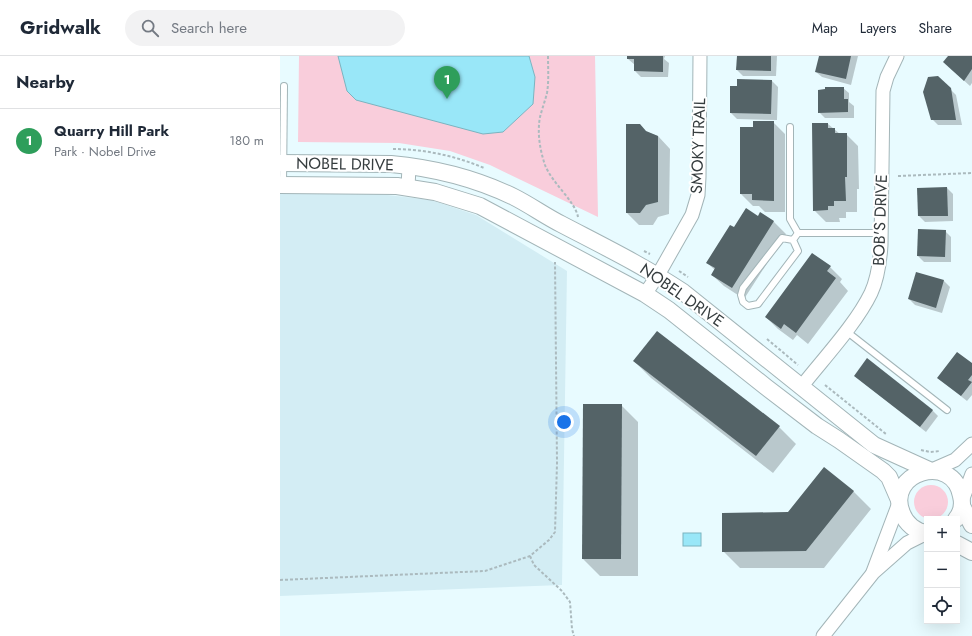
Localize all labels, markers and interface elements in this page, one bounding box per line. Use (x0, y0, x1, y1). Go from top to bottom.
search box (125, 10, 405, 46)
text: Gridwalk (20, 14, 101, 41)
icon: search (139, 17, 161, 39)
text: Search here (171, 17, 247, 39)
text: Map (812, 18, 838, 38)
text: Layers (860, 18, 896, 38)
text: Share (918, 18, 952, 38)
pin: 1 (434, 66, 460, 99)
text: Nearby (16, 70, 74, 94)
street label: SMOKY TRAIL (685, 97, 711, 194)
text: Quarry Hill Park (54, 120, 169, 142)
text: 1 (26, 131, 32, 150)
text: 180 m (229, 131, 264, 150)
text: Park · Nobel Drive (54, 142, 156, 161)
street label: NOBEL DRIVE (296, 152, 394, 176)
street label: BOB'S DRIVE (867, 174, 893, 266)
street label: NOBEL DRIVE (635, 258, 729, 332)
your location (554, 412, 574, 432)
map controls (924, 516, 960, 624)
button: + (924, 516, 960, 552)
button: − (924, 552, 960, 588)
button: locate (924, 588, 960, 624)

